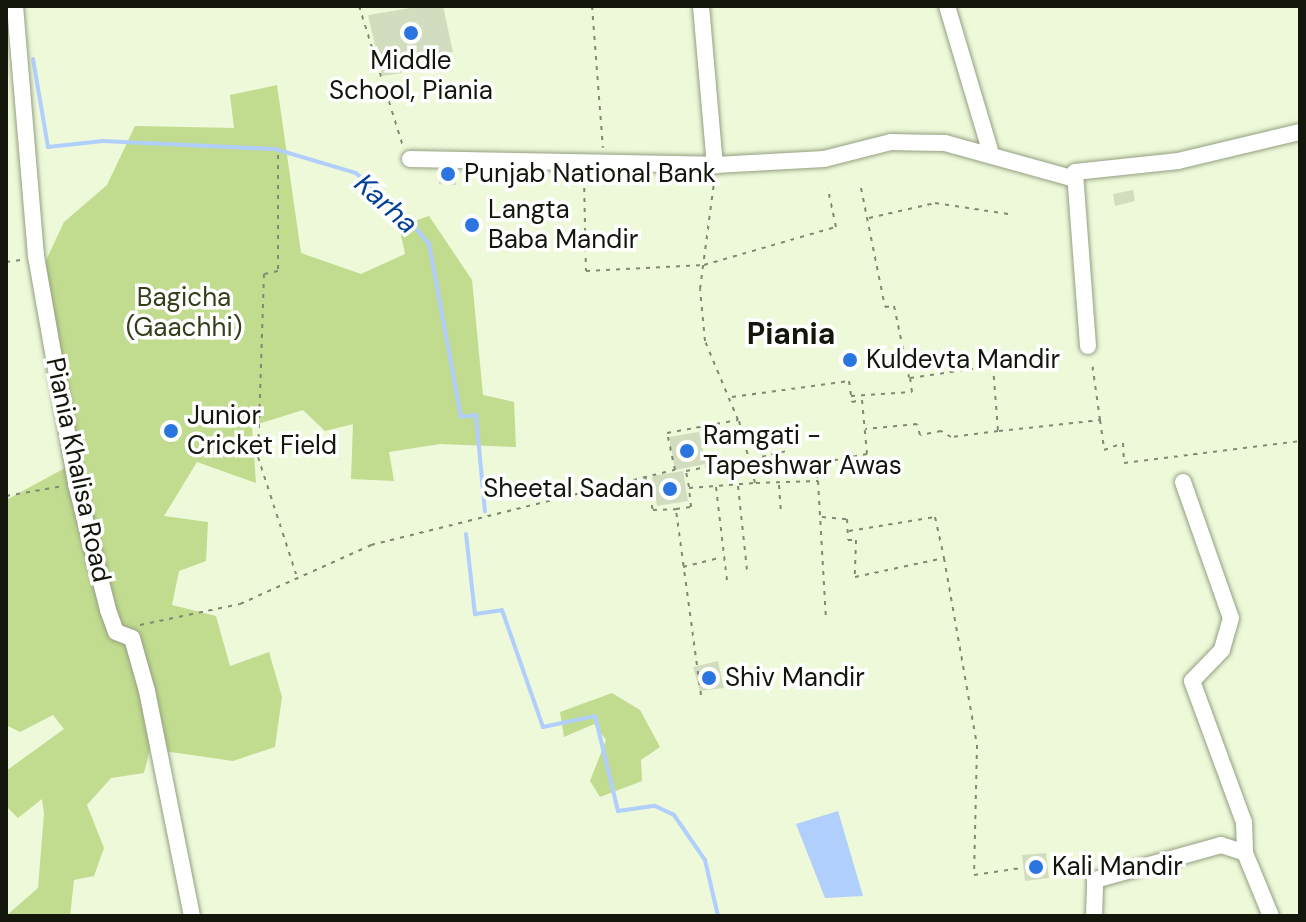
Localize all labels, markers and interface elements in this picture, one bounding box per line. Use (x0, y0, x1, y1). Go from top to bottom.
marker: Middle School, Piania (402, 24, 420, 42)
place label: Middle School, Piania (329, 45, 493, 106)
place label: Punjab National Bank (464, 158, 716, 190)
marker: Punjab National Bank (439, 165, 457, 183)
water label: Karha (348, 167, 424, 241)
place label: Langta Baba Mandir (488, 194, 638, 256)
marker: Langta Baba Mandir (463, 216, 481, 234)
park label: Bagicha (Gaachhi) (126, 282, 242, 344)
district label: Piania (747, 316, 835, 352)
place label: Kuldevta Mandir (866, 344, 1060, 376)
marker: Kuldevta Mandir (841, 351, 859, 369)
street label: Piania Khalisa Road (39, 355, 117, 585)
place label: Junior Cricket Field (187, 400, 337, 462)
place label: Ramgati - Tapeshwar Awas (703, 420, 902, 482)
marker: Junior Cricket Field (162, 422, 180, 440)
marker: Ramgati - Tapeshwar Awas (678, 442, 696, 460)
place label: Sheetal Sadan (483, 473, 654, 505)
marker: Sheetal Sadan (661, 480, 679, 498)
place label: Shiv Mandir (725, 662, 865, 694)
marker: Shiv Mandir (700, 669, 718, 687)
place label: Kali Mandir (1052, 851, 1183, 883)
marker: Kali Mandir (1027, 858, 1045, 876)

